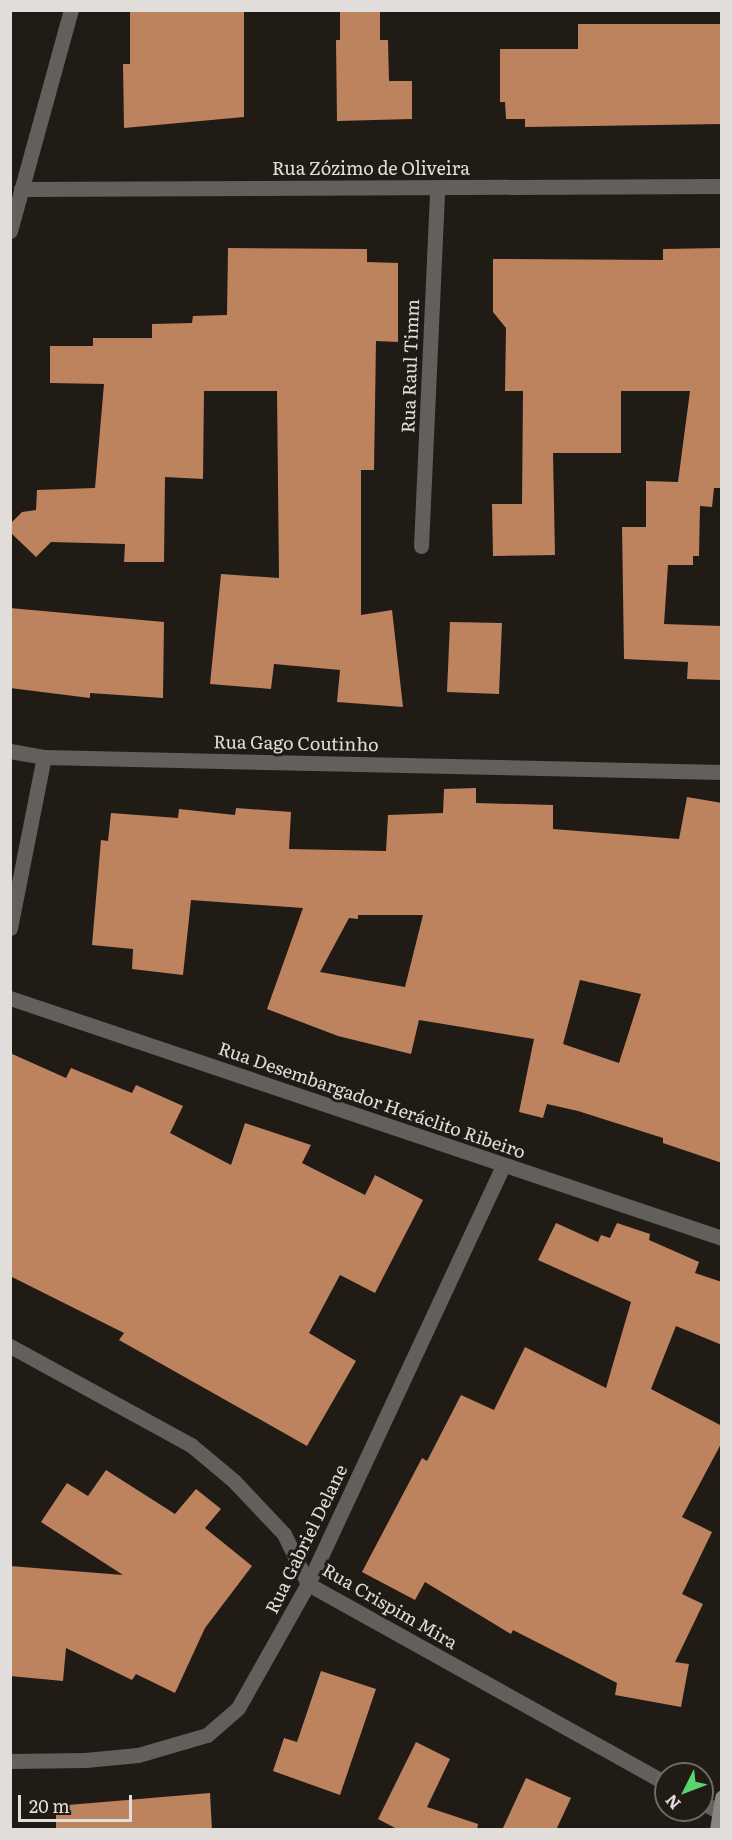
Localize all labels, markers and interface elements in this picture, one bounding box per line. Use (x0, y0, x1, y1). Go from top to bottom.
street label: Rua Zózimo de Oliveira (272, 157, 470, 179)
street label: Rua Raul Timm (397, 299, 423, 433)
street label: Rua Gago Coutinho (213, 731, 379, 755)
street label: Rua Desembargador Heráclito Ribeiro (216, 1037, 528, 1163)
street label: Rua Gabriel Delane (261, 1461, 351, 1617)
street label: Rua Crispim Mira (319, 1559, 461, 1653)
north arrow (654, 1762, 714, 1822)
scale bar (21, 1783, 135, 1821)
text: N (659, 1790, 686, 1816)
text: 20 m (29, 1792, 70, 1819)

